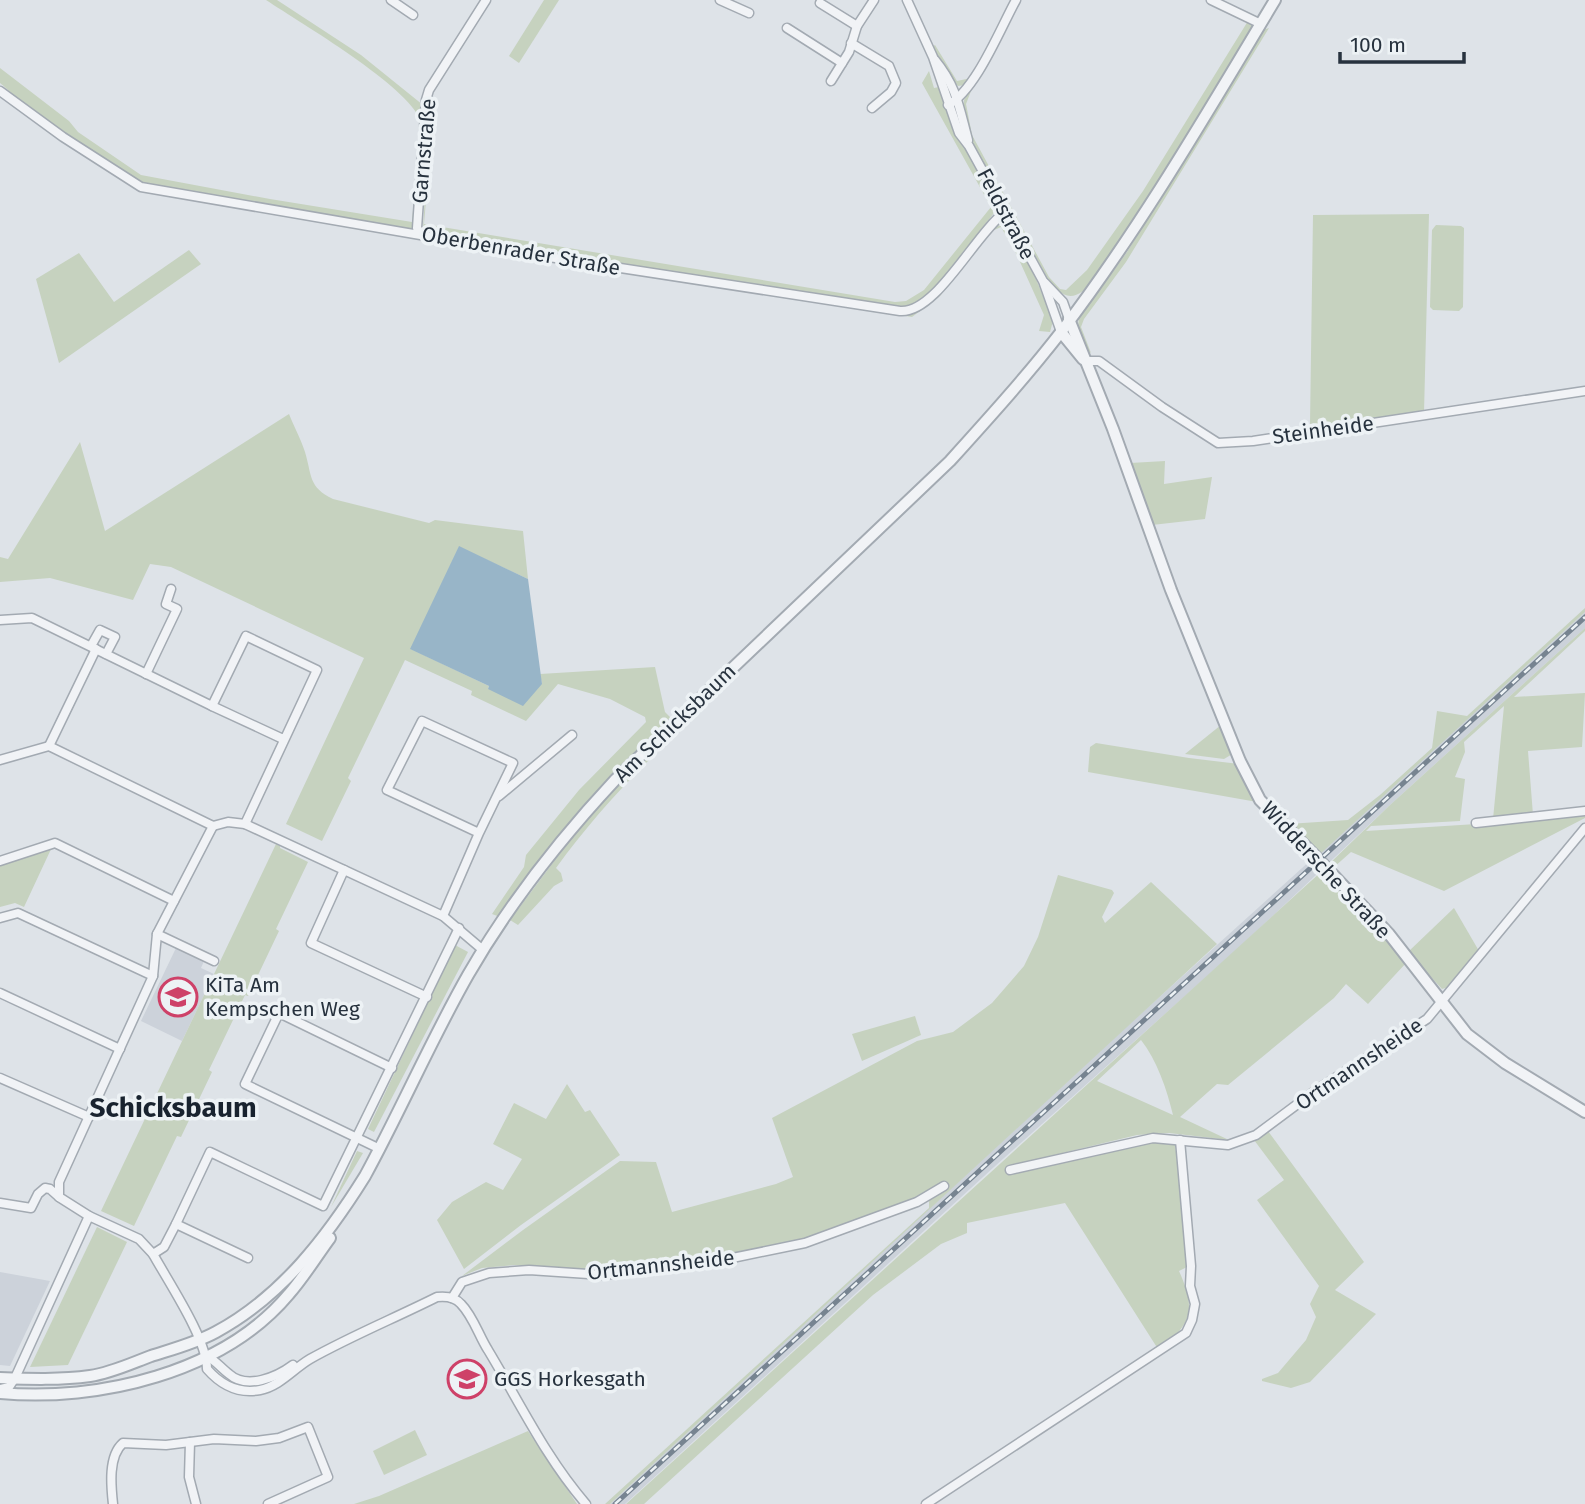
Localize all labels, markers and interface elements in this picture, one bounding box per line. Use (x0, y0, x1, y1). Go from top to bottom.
scale bar (1340, 21, 1464, 65)
text: 100 m (1350, 32, 1406, 58)
street label: Garnstraße (406, 97, 442, 205)
street label: Feldstraße (971, 164, 1041, 264)
street label: Oberbenrader Straße (420, 221, 622, 281)
street label: Steinheide (1271, 410, 1375, 450)
street label: Am Schicksbaum (609, 658, 741, 788)
street label: Widdersche Straße (1256, 796, 1396, 944)
place label: KiTa Am Kempschen Weg (205, 972, 360, 1022)
school or university icon: KiTa Am Kempschen Weg (157, 976, 199, 1018)
street label: Ortmannsheide (1290, 1012, 1428, 1116)
district label: Schicksbaum (89, 1091, 257, 1124)
street label: Ortmannsheide (586, 1244, 736, 1286)
school or university icon: GGS Horkesgath (446, 1358, 488, 1400)
place label: GGS Horkesgath (494, 1366, 646, 1392)

